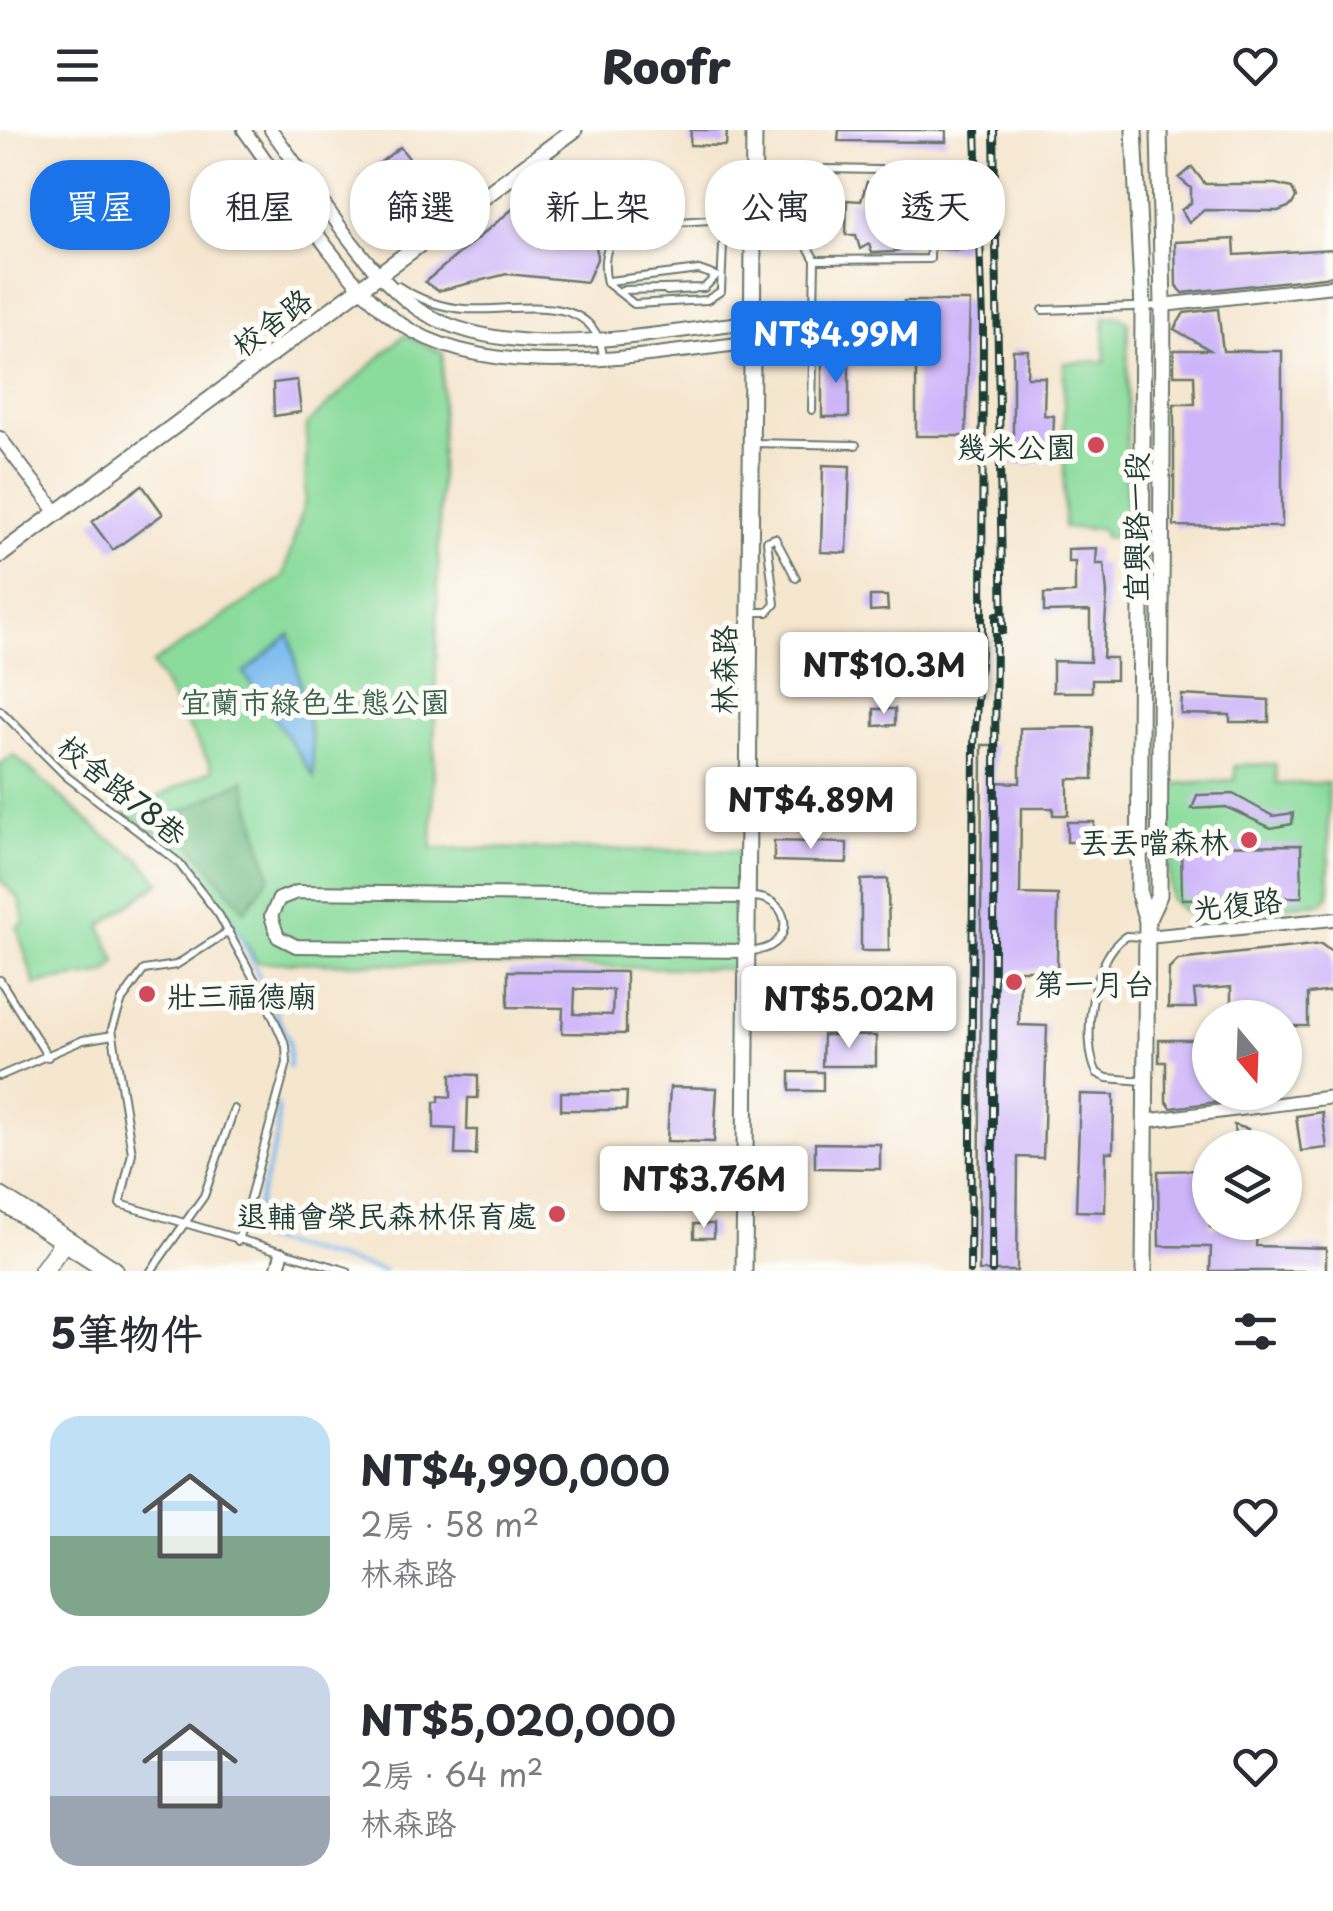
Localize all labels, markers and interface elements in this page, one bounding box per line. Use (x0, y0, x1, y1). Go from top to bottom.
text: Roofr (602, 31, 731, 99)
icon: menu (50, 38, 105, 93)
icon: heart (1228, 38, 1283, 93)
chip: 買屋 (30, 160, 170, 250)
chip: 租屋 (190, 160, 330, 250)
chip: 篩選 (350, 160, 490, 250)
chip: 新上架 (510, 160, 685, 250)
chip: 公寓 (705, 160, 845, 250)
chip: 透天 (865, 160, 1005, 250)
street label: 校舍路 (222, 276, 320, 366)
pin: NT$4.99M (733, 301, 939, 386)
text: NT$4.99M (753, 309, 919, 357)
place label: 幾米公園 (956, 423, 1076, 468)
marker: 幾米公園 (1085, 434, 1107, 456)
street label: 宜興路一段 (1112, 452, 1157, 602)
street label: 林森路 (700, 625, 745, 715)
pin: NT$10.3M (781, 632, 987, 717)
text: NT$10.3M (802, 640, 966, 688)
park label: 宜蘭市綠色生態公園 (180, 678, 450, 723)
street label: 校舍路78巷 (49, 723, 197, 855)
pin: NT$4.89M (708, 767, 914, 852)
text: NT$4.89M (727, 775, 895, 823)
place label: 丟丟噹森林 (1079, 818, 1229, 863)
marker: 丟丟噹森林 (1238, 829, 1260, 851)
street label: 光復路 (1190, 876, 1284, 930)
place label: 第一月台 (1034, 960, 1154, 1005)
pin: NT$5.02M (746, 966, 952, 1051)
marker: 第一月台 (1003, 971, 1025, 993)
place label: 壯三福德廟 (167, 972, 317, 1017)
text: NT$5.02M (763, 974, 935, 1022)
marker: 壯三福德廟 (136, 983, 158, 1005)
north arrow (1192, 1000, 1302, 1110)
map controls (1192, 1000, 1302, 1240)
button: layers (1192, 1130, 1302, 1240)
pin: NT$3.76M (601, 1146, 807, 1231)
text: NT$3.76M (622, 1154, 786, 1202)
place label: 退輔會榮民森林保育處 (237, 1192, 537, 1237)
marker: 退輔會榮民森林保育處 (546, 1203, 568, 1225)
text: 5筆物件 (50, 1300, 203, 1363)
icon: filters (1228, 1304, 1283, 1359)
text: NT$4,990,000 (360, 1437, 670, 1500)
icon: home (130, 1456, 250, 1576)
icon: heart (1228, 1489, 1283, 1544)
text: 2房 · 58 m² (360, 1500, 539, 1548)
text: 林森路 (360, 1548, 456, 1596)
text: NT$5,020,000 (360, 1687, 676, 1750)
icon: home (130, 1706, 250, 1826)
icon: heart (1228, 1739, 1283, 1794)
text: 2房 · 64 m² (360, 1750, 544, 1798)
text: 林森路 (360, 1798, 456, 1846)

